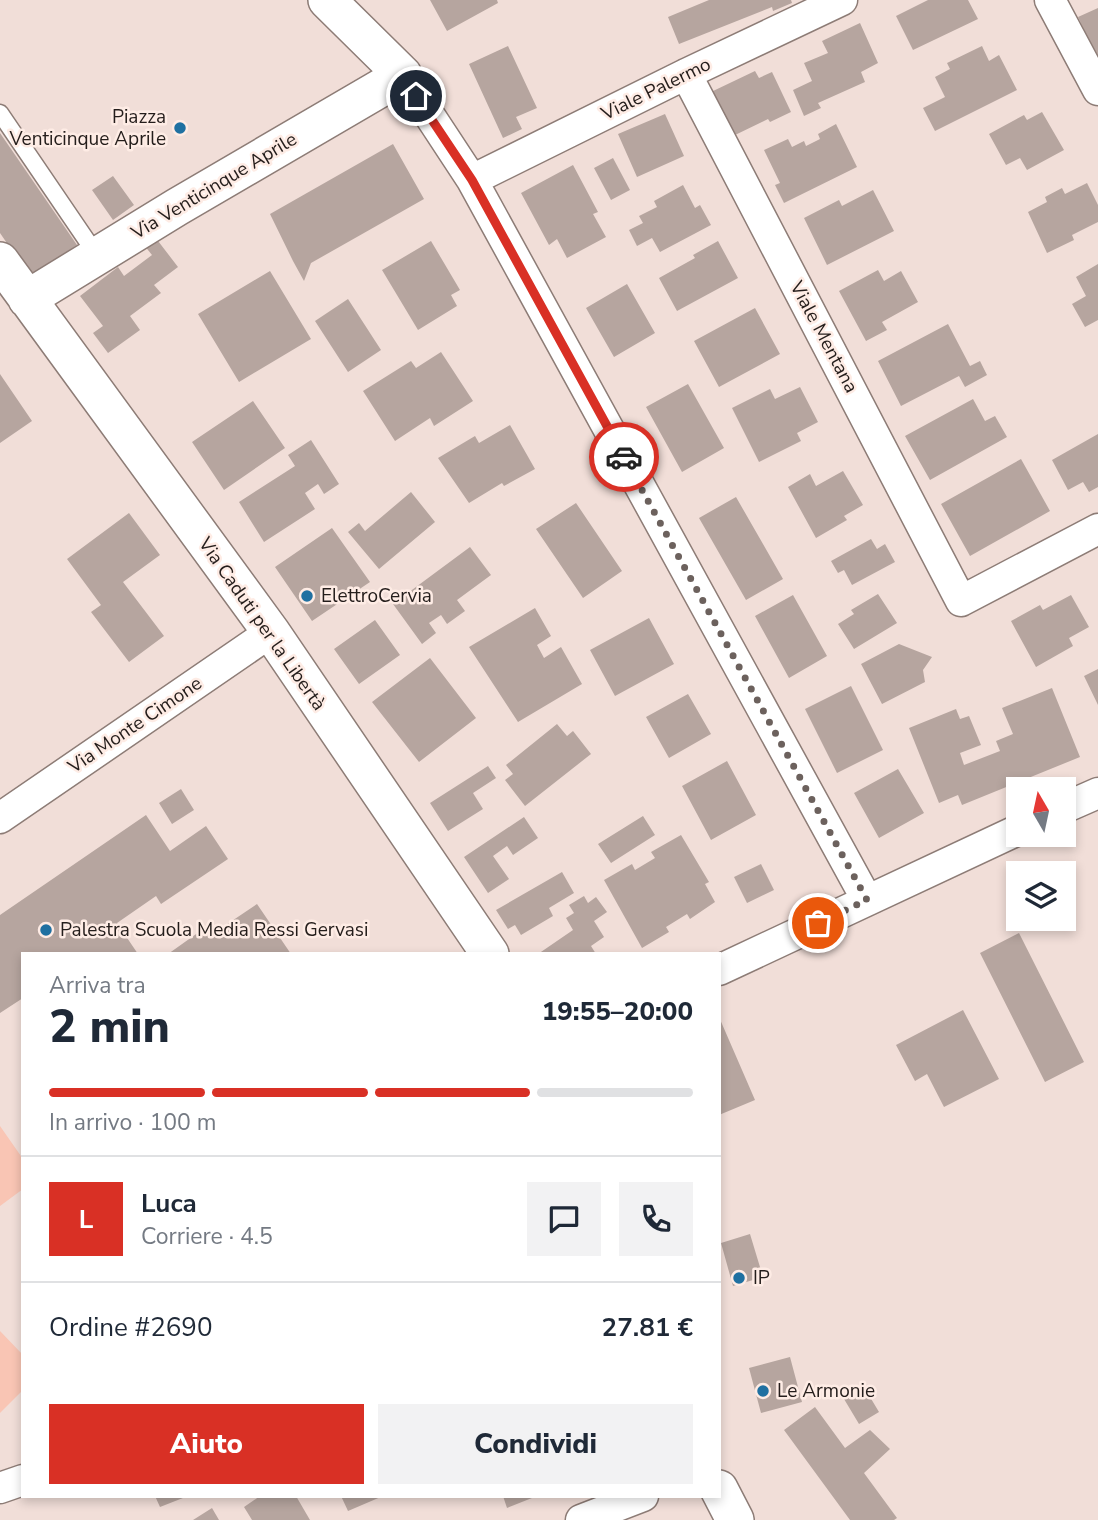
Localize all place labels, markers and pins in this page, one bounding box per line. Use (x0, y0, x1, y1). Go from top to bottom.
pin (386, 66, 446, 126)
place label: Piazza Venticinque Aprile (9, 104, 166, 152)
marker: Piazza Venticinque Aprile (172, 120, 188, 136)
place label: ElettroCervia (321, 583, 432, 609)
marker: ElettroCervia (299, 588, 315, 604)
pin (788, 893, 848, 953)
place label: Palestra Scuola Media Ressi Gervasi (60, 917, 368, 943)
marker: Palestra Scuola Media Ressi Gervasi (38, 922, 54, 938)
place label: IP (753, 1265, 770, 1291)
marker: IP (731, 1270, 747, 1286)
place label: Le Armonie (777, 1378, 875, 1404)
marker: Le Armonie (755, 1383, 771, 1399)

